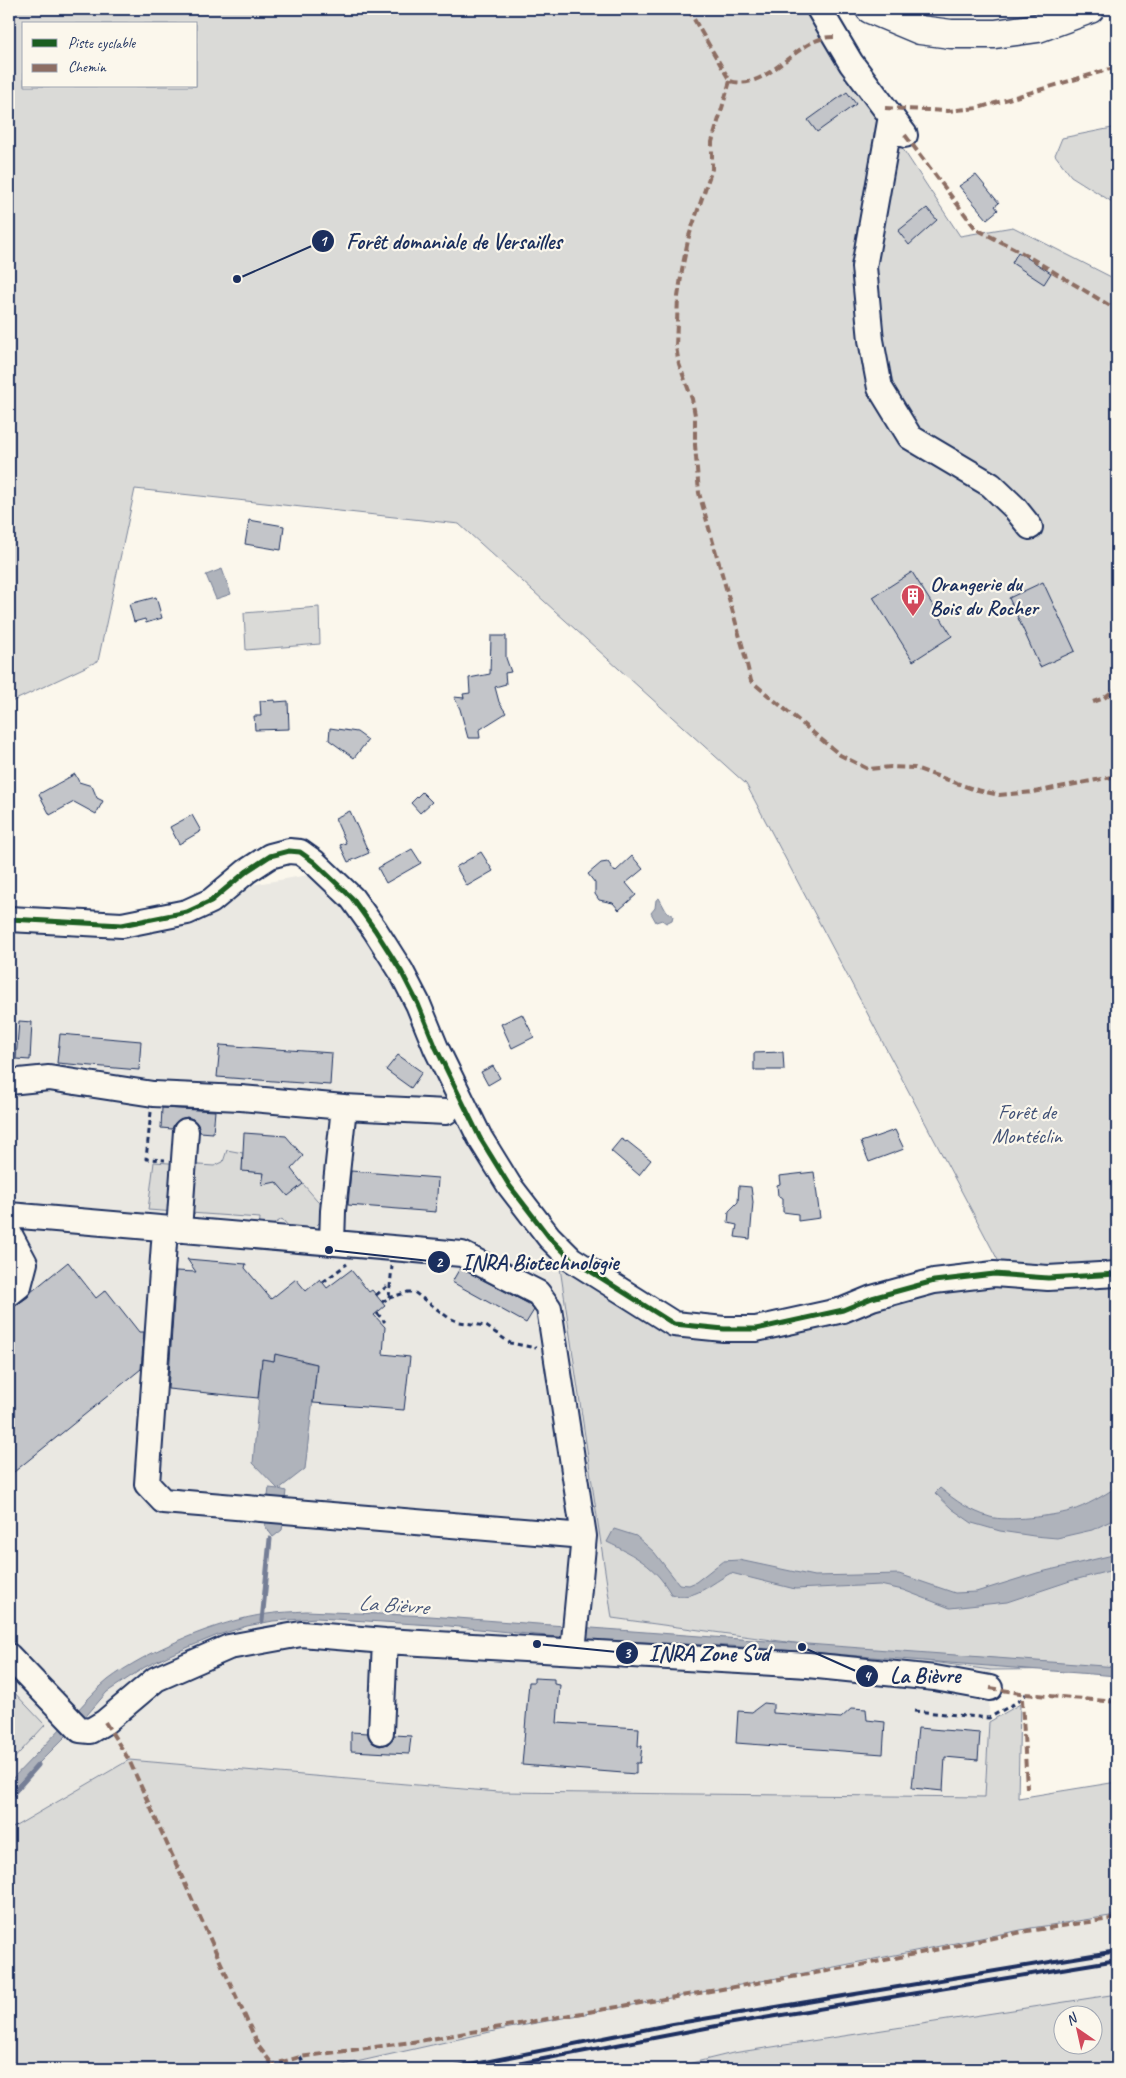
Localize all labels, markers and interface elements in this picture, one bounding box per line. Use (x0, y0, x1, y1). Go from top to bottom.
legend (22, 22, 198, 88)
text: Piste cyclable (68, 34, 136, 53)
text: Chemin (68, 58, 107, 77)
callout: Forêt domaniale de Versailles (311, 222, 572, 259)
text: Forêt domaniale de Versailles (346, 228, 564, 256)
text: 1 (320, 232, 329, 251)
place label: Orangerie du Bois du Rocher (930, 571, 1040, 621)
building icon: Orangerie du Bois du Rocher (900, 583, 926, 617)
park label: Forêt de Montéclin (992, 1099, 1064, 1149)
callout: INRA Biotechnologie (426, 1243, 628, 1280)
text: INRA Biotechnologie (462, 1249, 621, 1277)
text: 2 (436, 1253, 444, 1272)
water label: La Bièvre (358, 1589, 432, 1622)
callout: INRA Zone Sud (614, 1635, 779, 1672)
text: INRA Zone Sud (649, 1640, 773, 1668)
text: 3 (624, 1644, 632, 1663)
callout: La Bièvre (855, 1657, 970, 1694)
text: La Bièvre (890, 1662, 963, 1690)
text: 4 (864, 1667, 873, 1686)
north arrow (1054, 2006, 1104, 2056)
text: N (1063, 2009, 1081, 2029)

